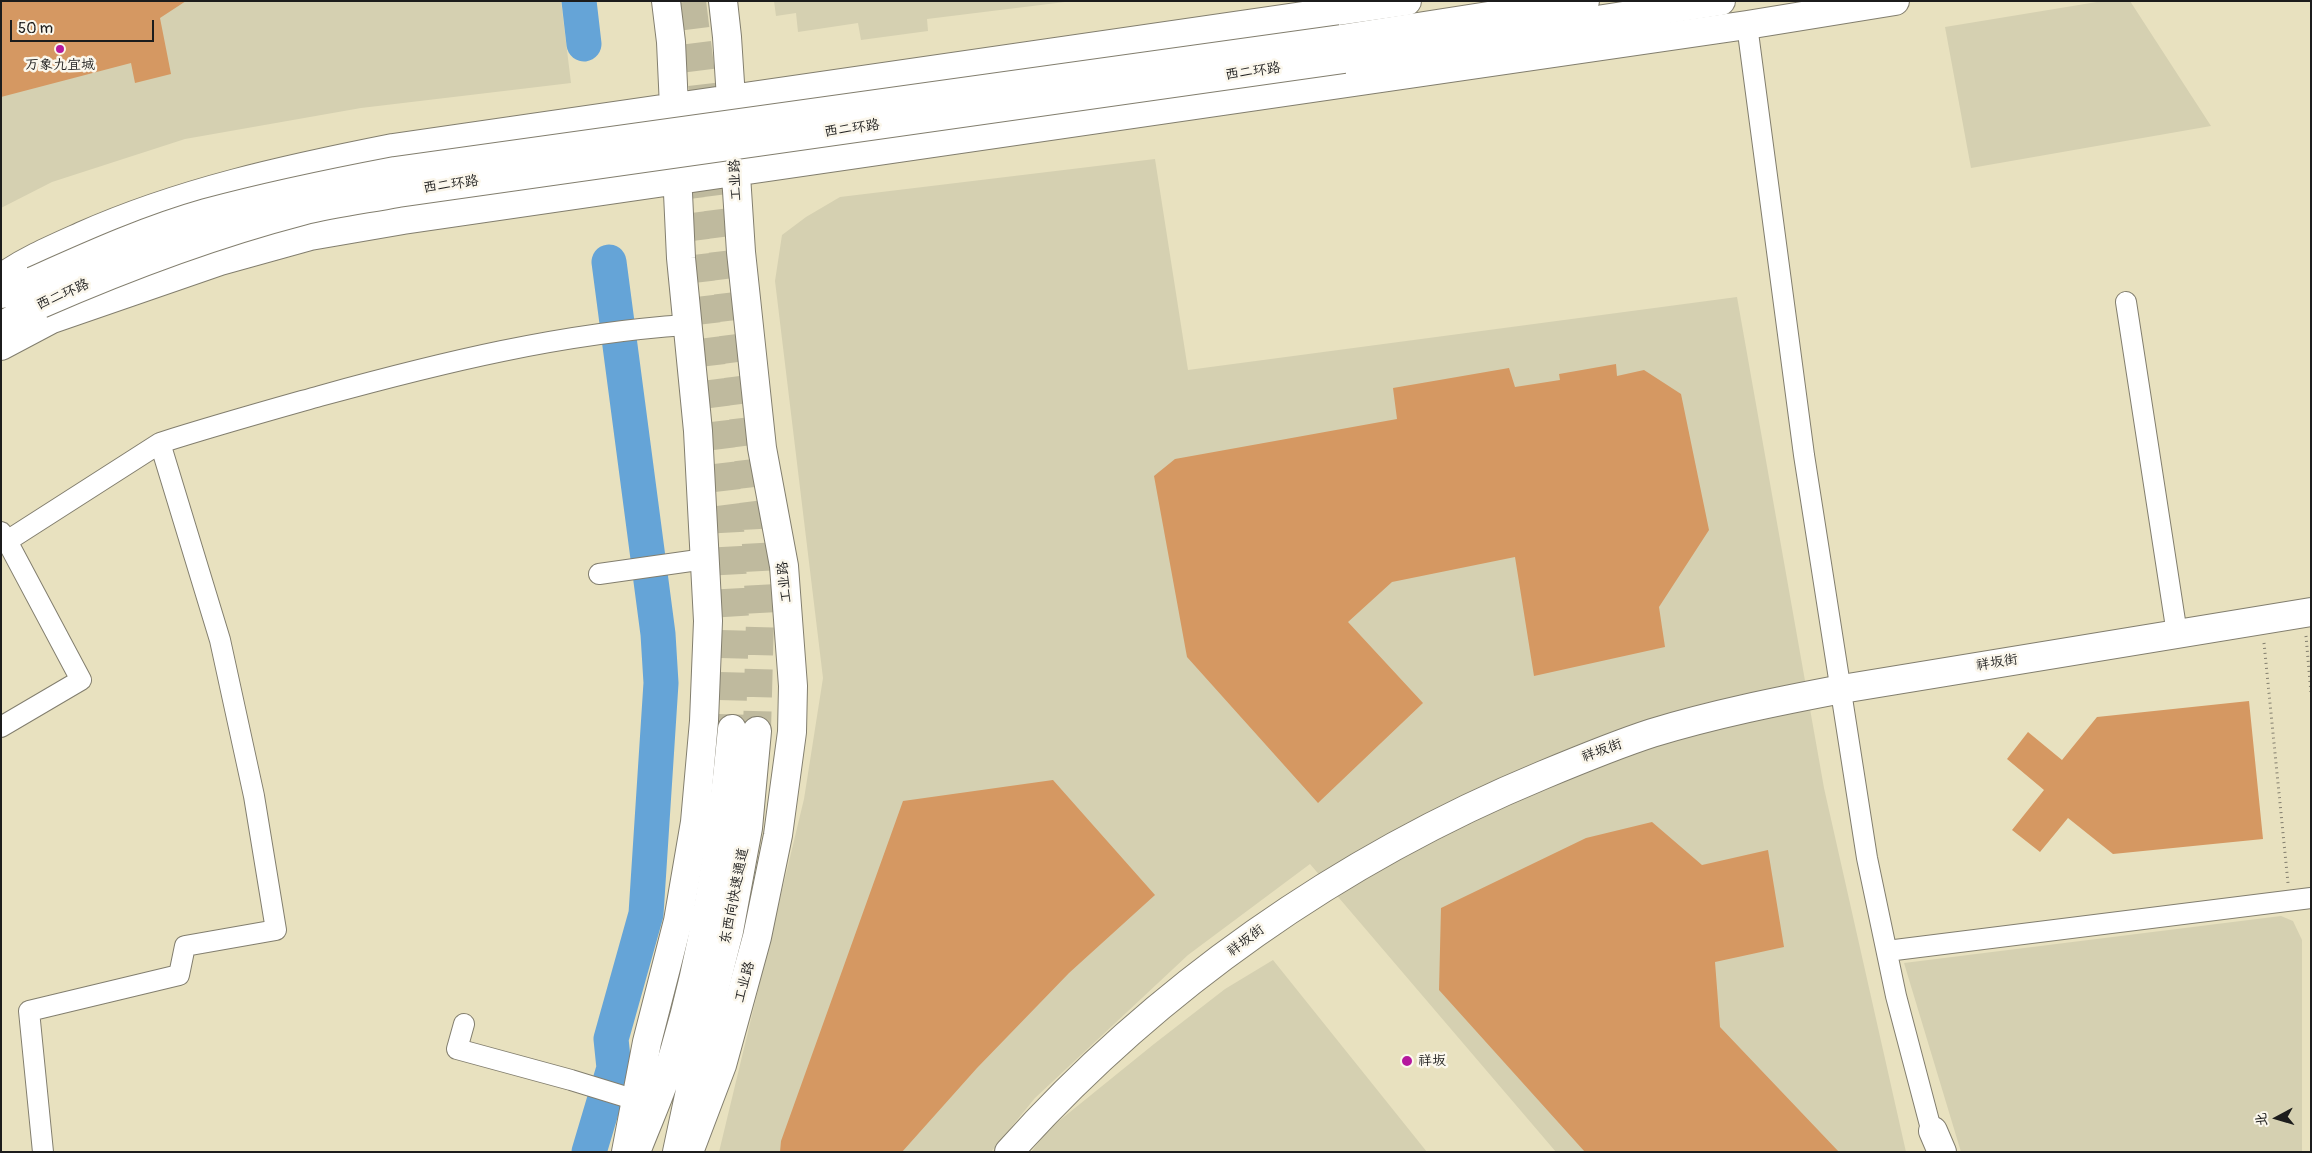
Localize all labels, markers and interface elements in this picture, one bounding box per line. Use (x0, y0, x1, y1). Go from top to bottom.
scale bar (12, 10, 156, 42)
text: 50 m (18, 19, 53, 38)
marker: 万象九宜城 (54, 43, 66, 55)
place label: 万象九宜城 (25, 57, 95, 73)
street label: 西二环路 (1224, 60, 1282, 84)
street label: 西二环路 (823, 117, 881, 141)
street label: 工业路 (727, 159, 745, 201)
street label: 西二环路 (422, 173, 480, 197)
street label: 西二环路 (34, 276, 92, 314)
street label: 工业路 (774, 560, 796, 604)
street label: 祥坂街 (1975, 651, 2019, 675)
street label: 祥坂街 (1579, 736, 1625, 766)
street label: 东西向快速通道 (717, 846, 753, 946)
street label: 祥坂街 (1224, 922, 1268, 960)
street label: 工业路 (731, 960, 759, 1004)
place label: 祥坂 (1418, 1053, 1446, 1069)
marker: 祥坂 (1400, 1054, 1414, 1068)
north arrow (2252, 1093, 2302, 1143)
text: 北 (2252, 1112, 2271, 1127)

